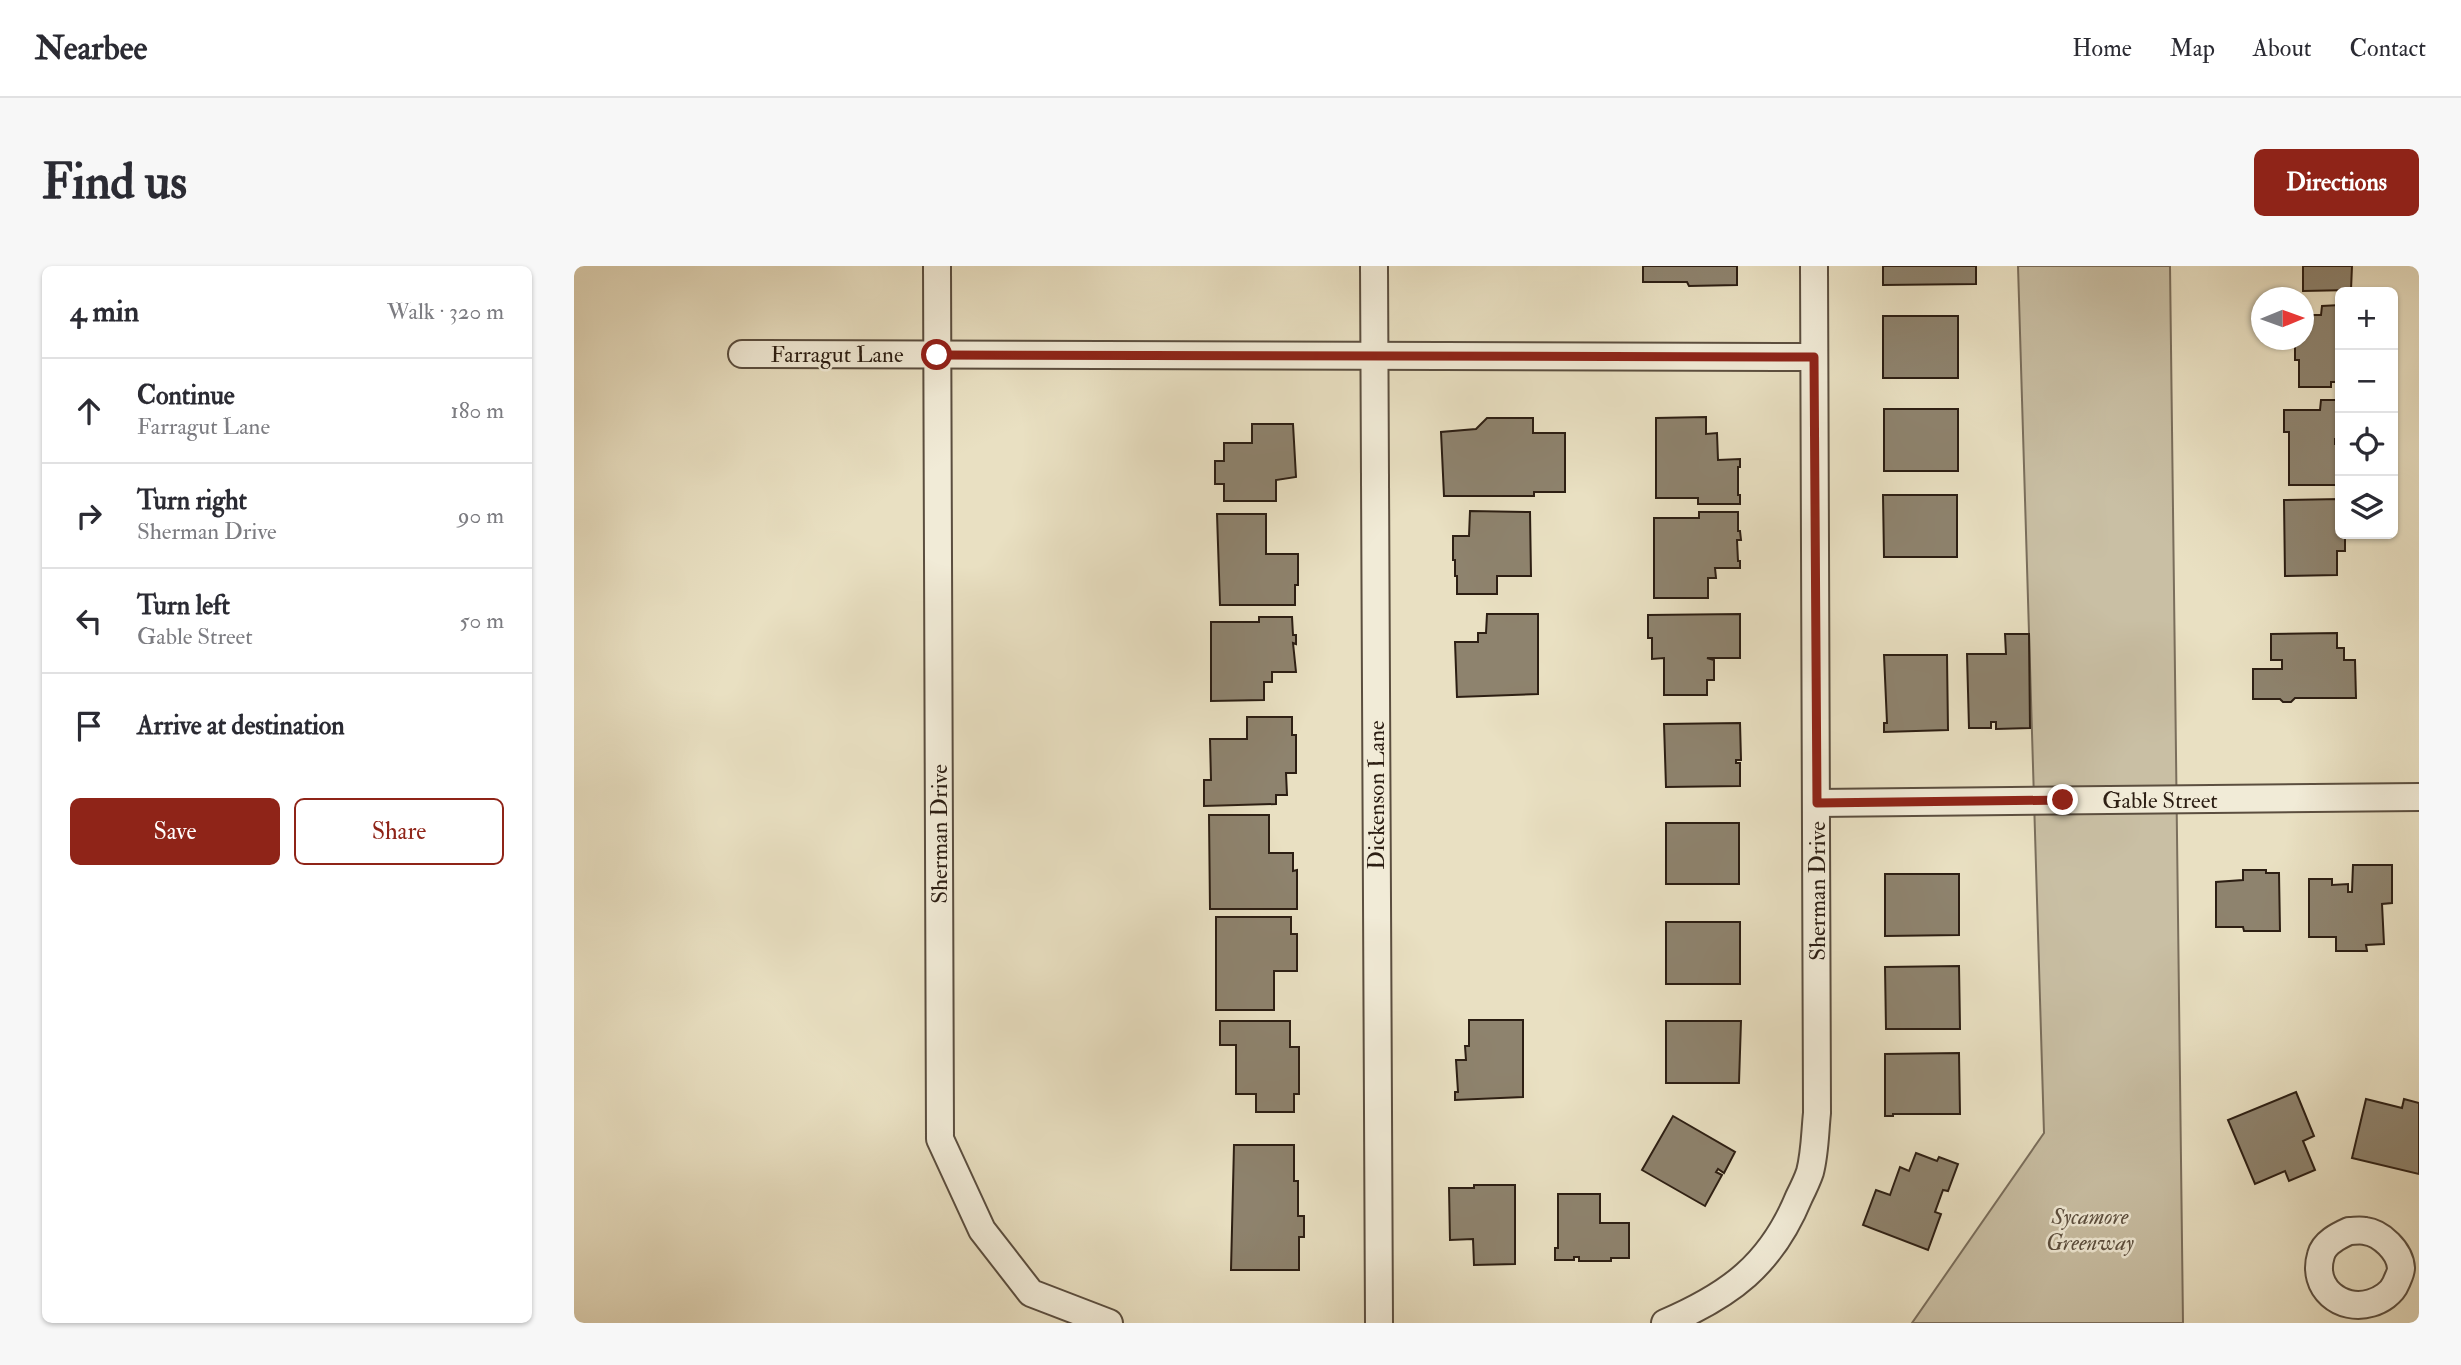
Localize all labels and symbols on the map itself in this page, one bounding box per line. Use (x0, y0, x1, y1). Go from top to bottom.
north arrow (2251, 287, 2314, 350)
route start (921, 339, 952, 370)
street label: Farragut Lane (770, 340, 904, 369)
street label: Dickenson Lane (1362, 720, 1391, 870)
street label: Sherman Drive (925, 764, 954, 904)
route end (2047, 784, 2078, 815)
street label: Gable Street (2102, 786, 2218, 815)
street label: Sherman Drive (1803, 821, 1832, 961)
park label: Sycamore Greenway (2046, 1202, 2134, 1257)

